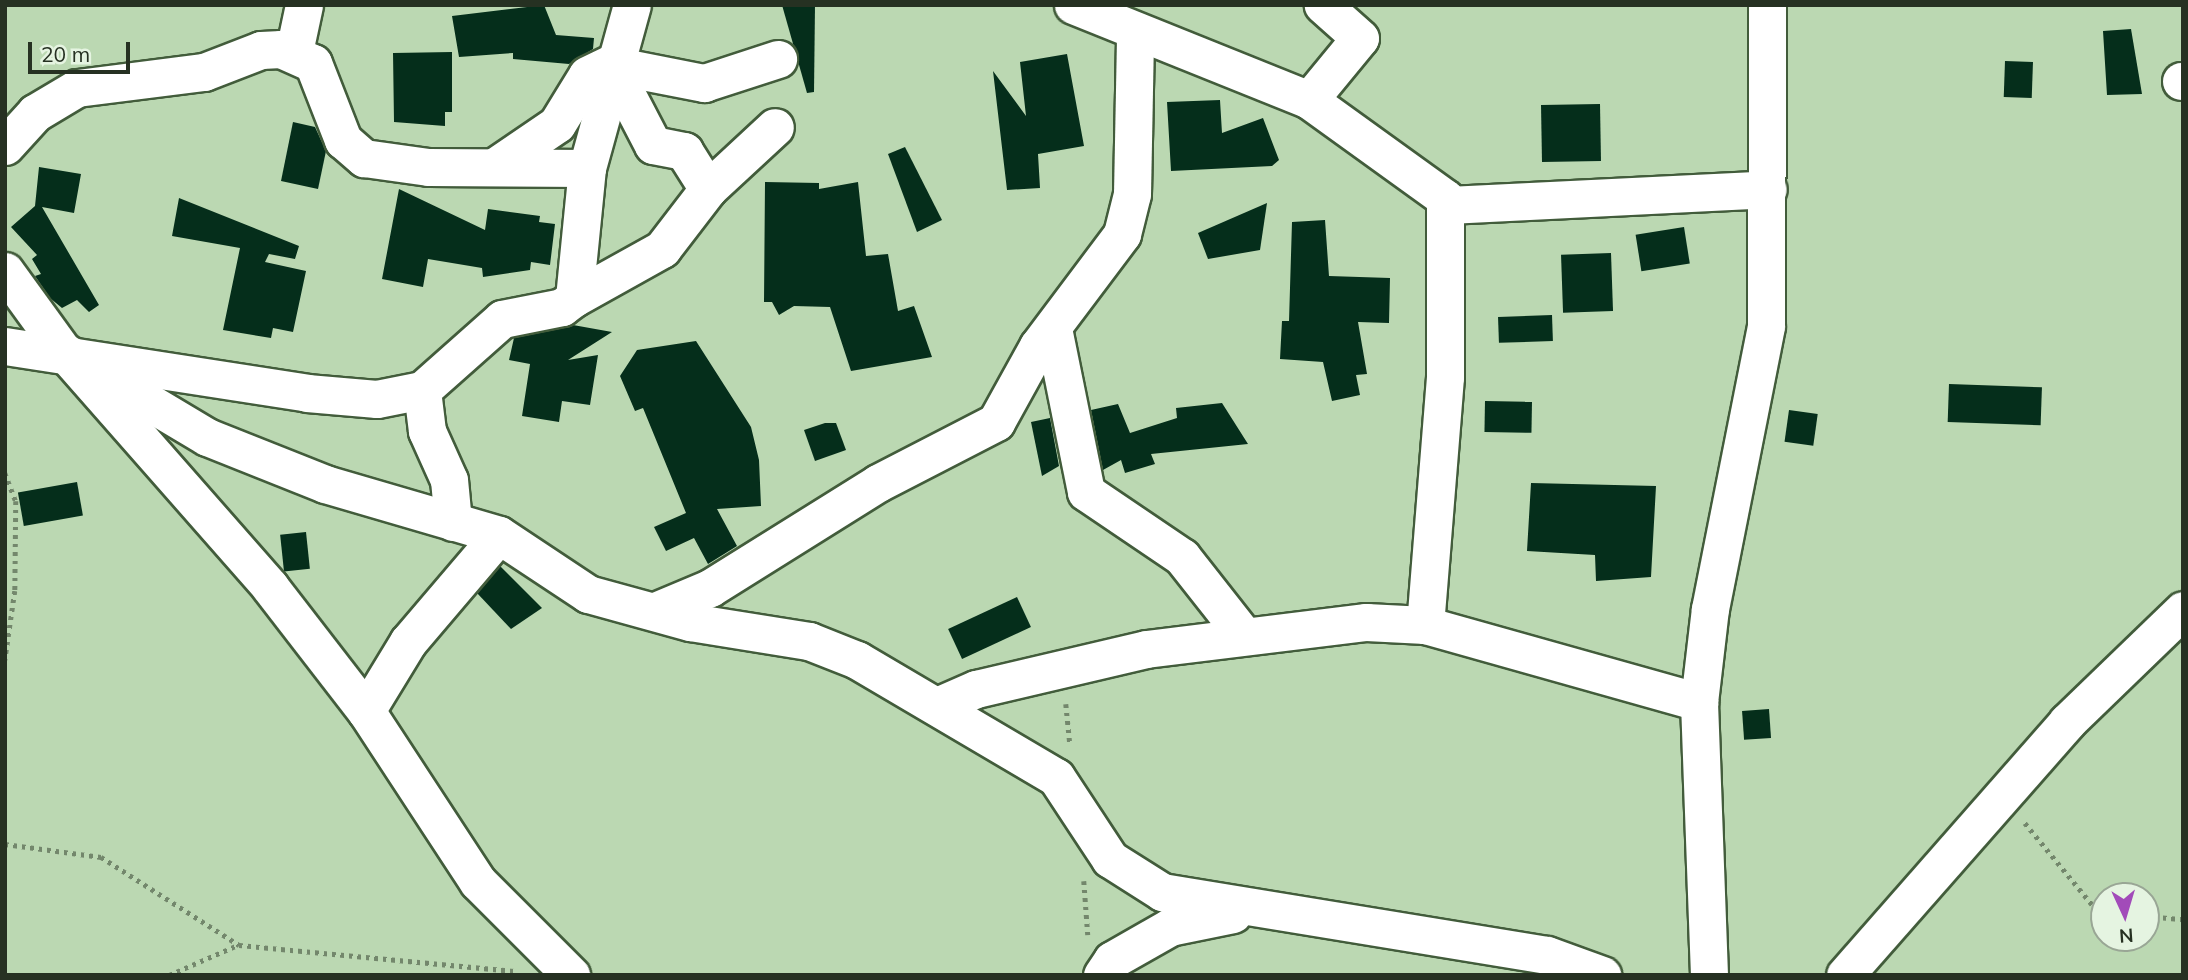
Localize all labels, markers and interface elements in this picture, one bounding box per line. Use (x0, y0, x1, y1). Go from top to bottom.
scale bar (32, 28, 133, 72)
text: 20 m (41, 41, 90, 67)
north arrow (2090, 882, 2160, 952)
text: N (2118, 923, 2134, 948)

